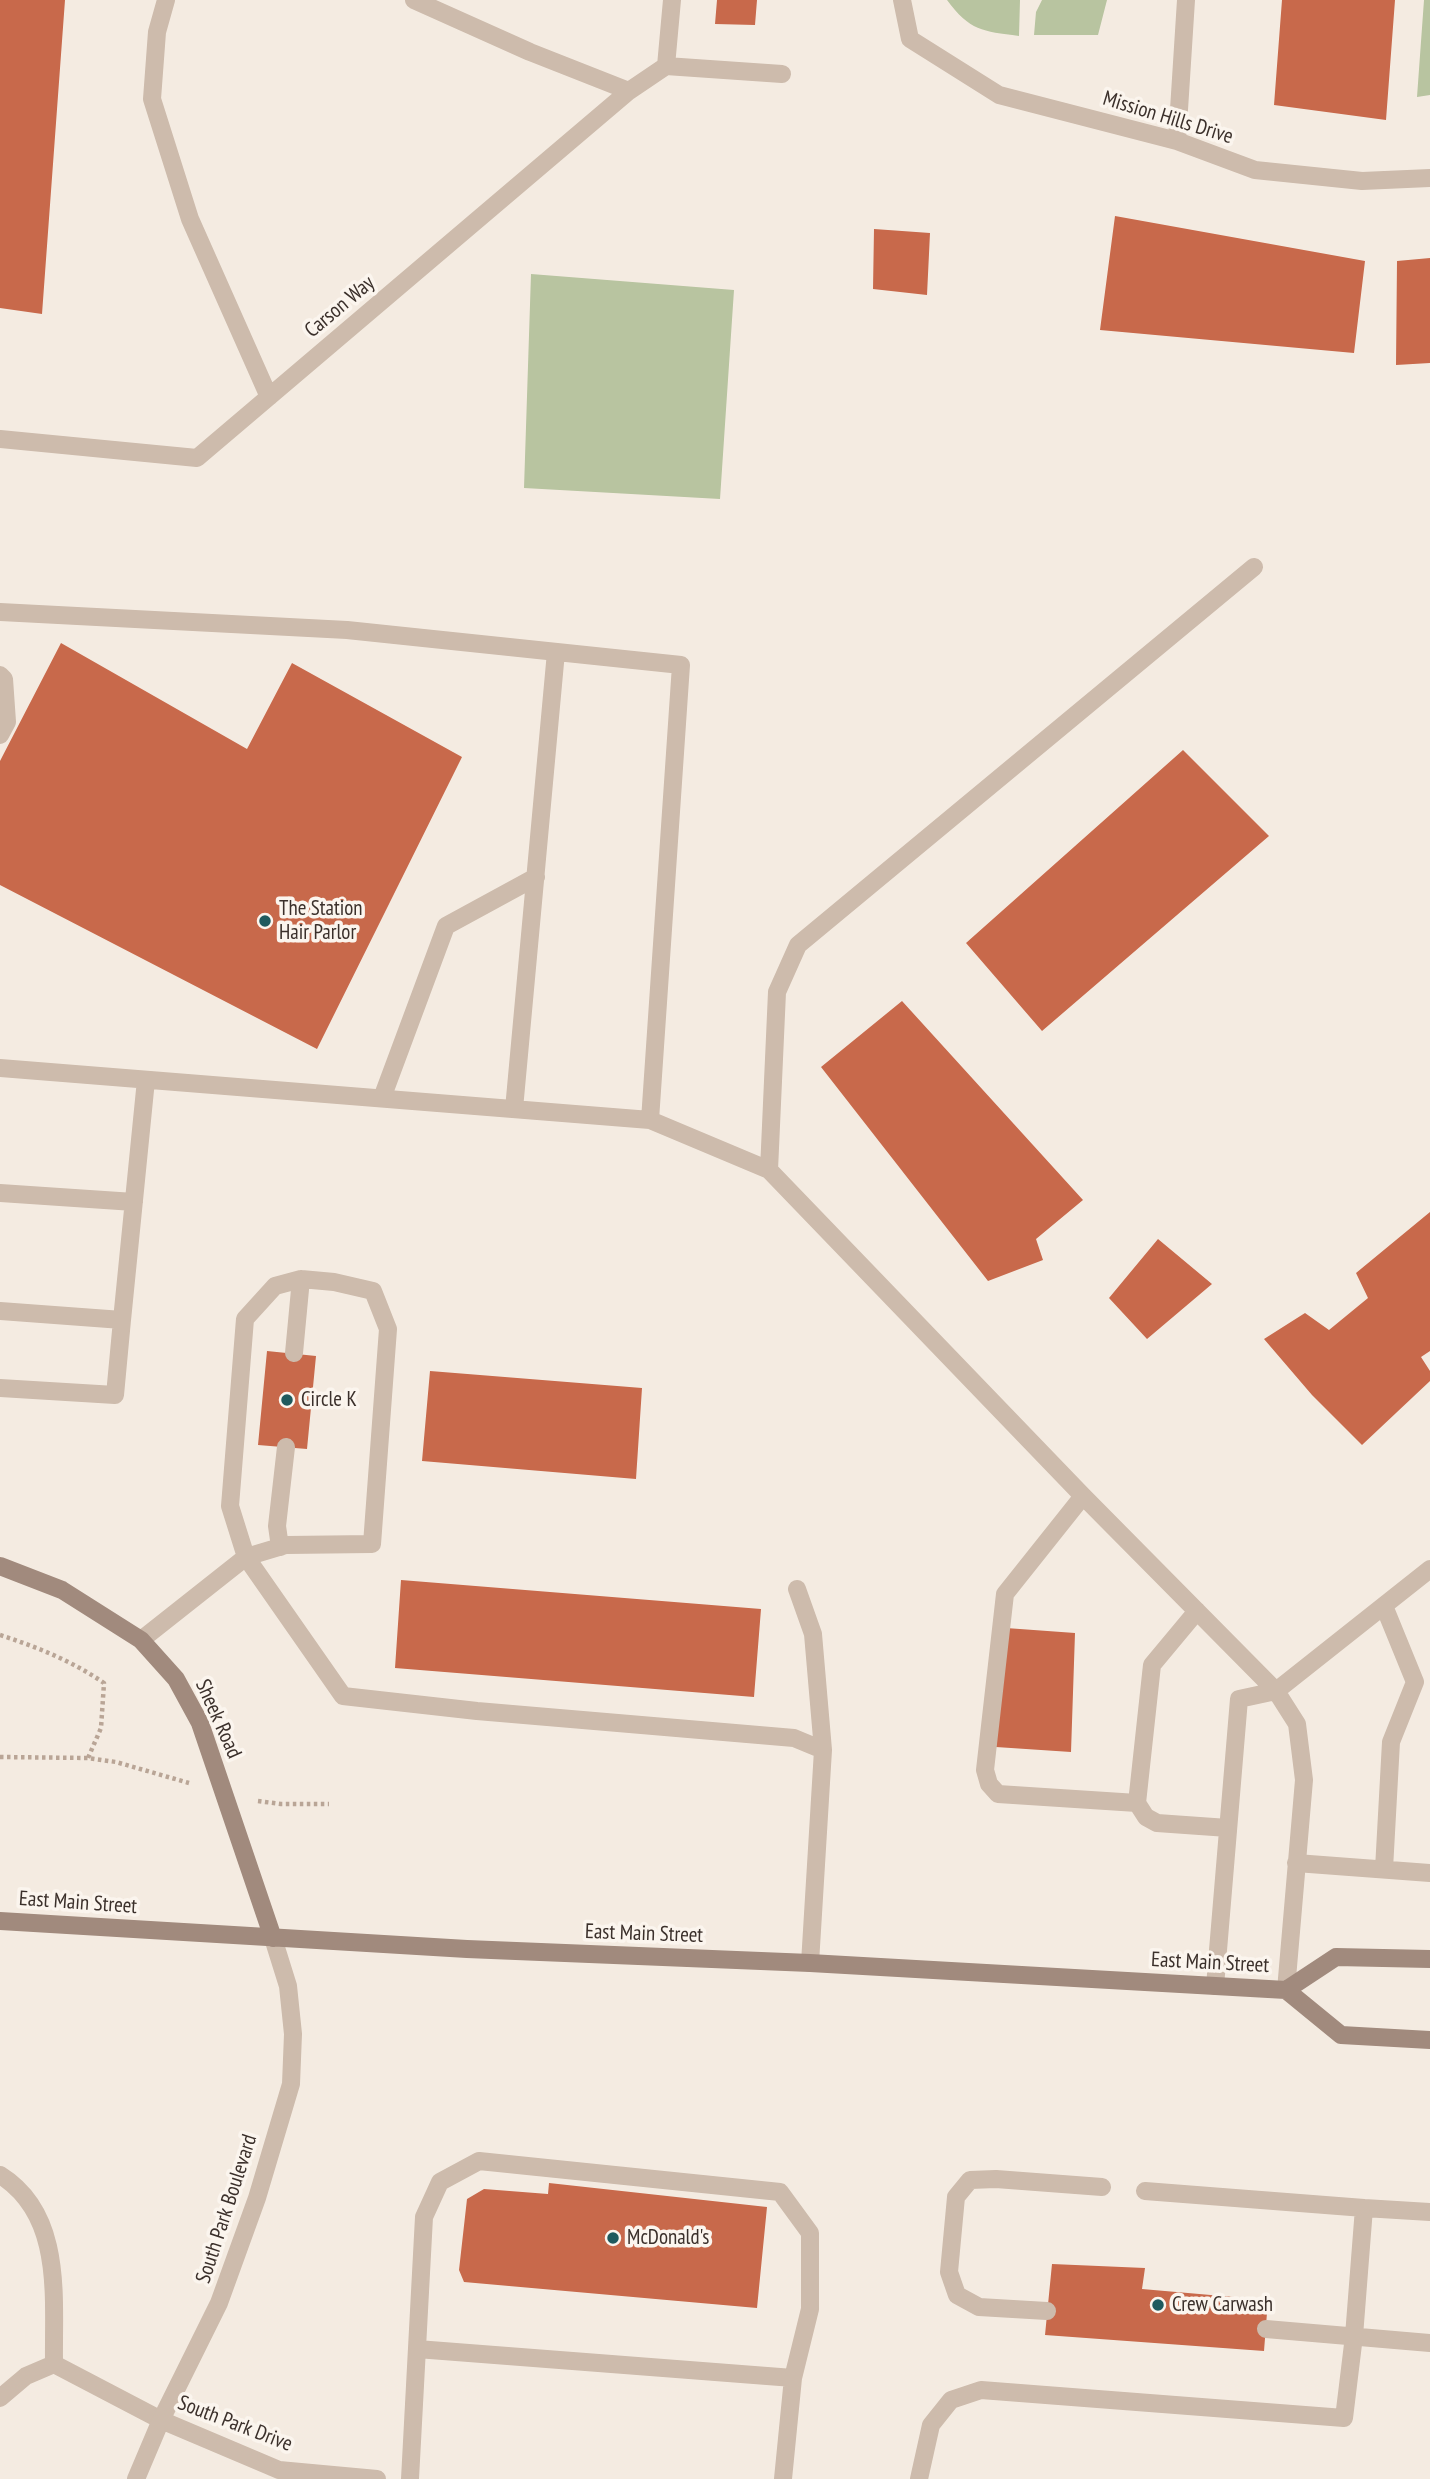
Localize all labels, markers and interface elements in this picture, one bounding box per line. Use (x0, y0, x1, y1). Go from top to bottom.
street label: Mission Hills Drive (1100, 86, 1236, 150)
street label: Carson Way (300, 271, 380, 343)
place label: The Station Hair Parlor (279, 896, 363, 946)
marker: The Station Hair Parlor (257, 913, 273, 929)
place label: Circle K (301, 1387, 357, 1413)
marker: Circle K (279, 1392, 295, 1408)
street label: Sheek Road (189, 1676, 247, 1762)
street label: East Main Street (18, 1886, 138, 1920)
street label: East Main Street (584, 1919, 704, 1949)
street label: East Main Street (1150, 1947, 1270, 1979)
street label: South Park Boulevard (191, 2131, 263, 2287)
place label: McDonald's (627, 2225, 709, 2251)
marker: McDonald's (605, 2230, 621, 2246)
place label: Crew Carwash (1172, 2292, 1273, 2318)
marker: Crew Carwash (1150, 2297, 1166, 2313)
street label: South Park Drive (174, 2391, 296, 2457)

